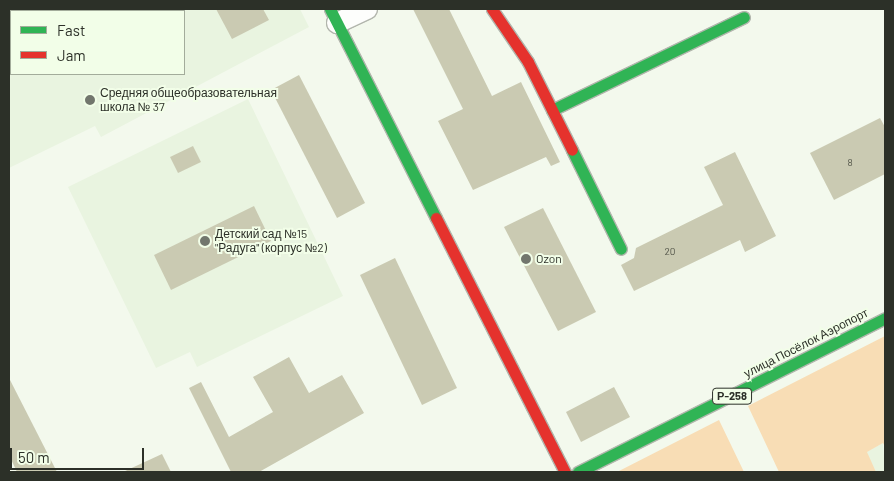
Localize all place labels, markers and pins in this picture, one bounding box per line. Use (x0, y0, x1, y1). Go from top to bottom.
place label: Средняя общеобразовательная школа № 37 (100, 86, 277, 114)
marker: Средняя общеобразовательная школа № 37 (84, 94, 96, 106)
place label: Детский сад №15 "Радуга" (корпус №2) (215, 227, 327, 255)
marker: Детский сад №15 "Радуга" (корпус №2) (199, 235, 211, 247)
place label: Ozon (536, 252, 562, 266)
marker: Ozon (520, 253, 532, 265)

